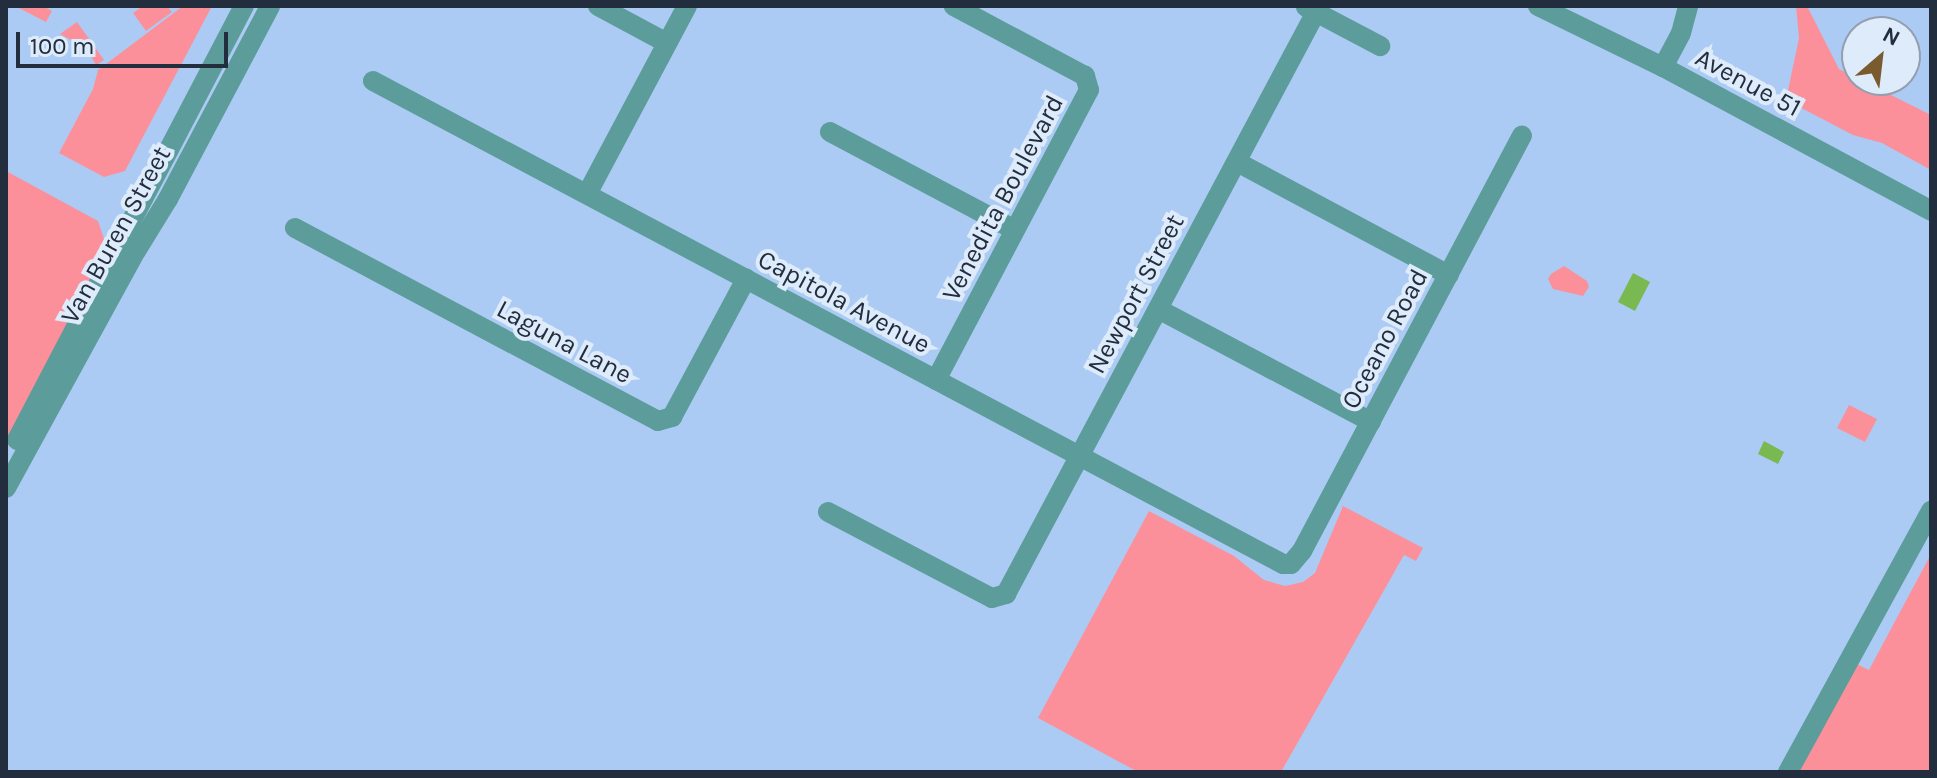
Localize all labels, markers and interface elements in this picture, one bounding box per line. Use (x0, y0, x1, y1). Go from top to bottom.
scale bar (20, 16, 232, 66)
north arrow (1841, 16, 1921, 96)
text: N (1878, 21, 1904, 52)
text: 100 m (30, 32, 95, 60)
street label: Avenue 51 (1690, 42, 1806, 124)
street label: Venedita Boulevard (936, 90, 1070, 306)
street label: Van Buren Street (54, 141, 178, 329)
street label: Newport Street (1081, 209, 1191, 379)
street label: Capitola Avenue (753, 244, 935, 360)
street label: Oceano Road (1335, 264, 1435, 414)
street label: Laguna Lane (491, 293, 637, 391)

